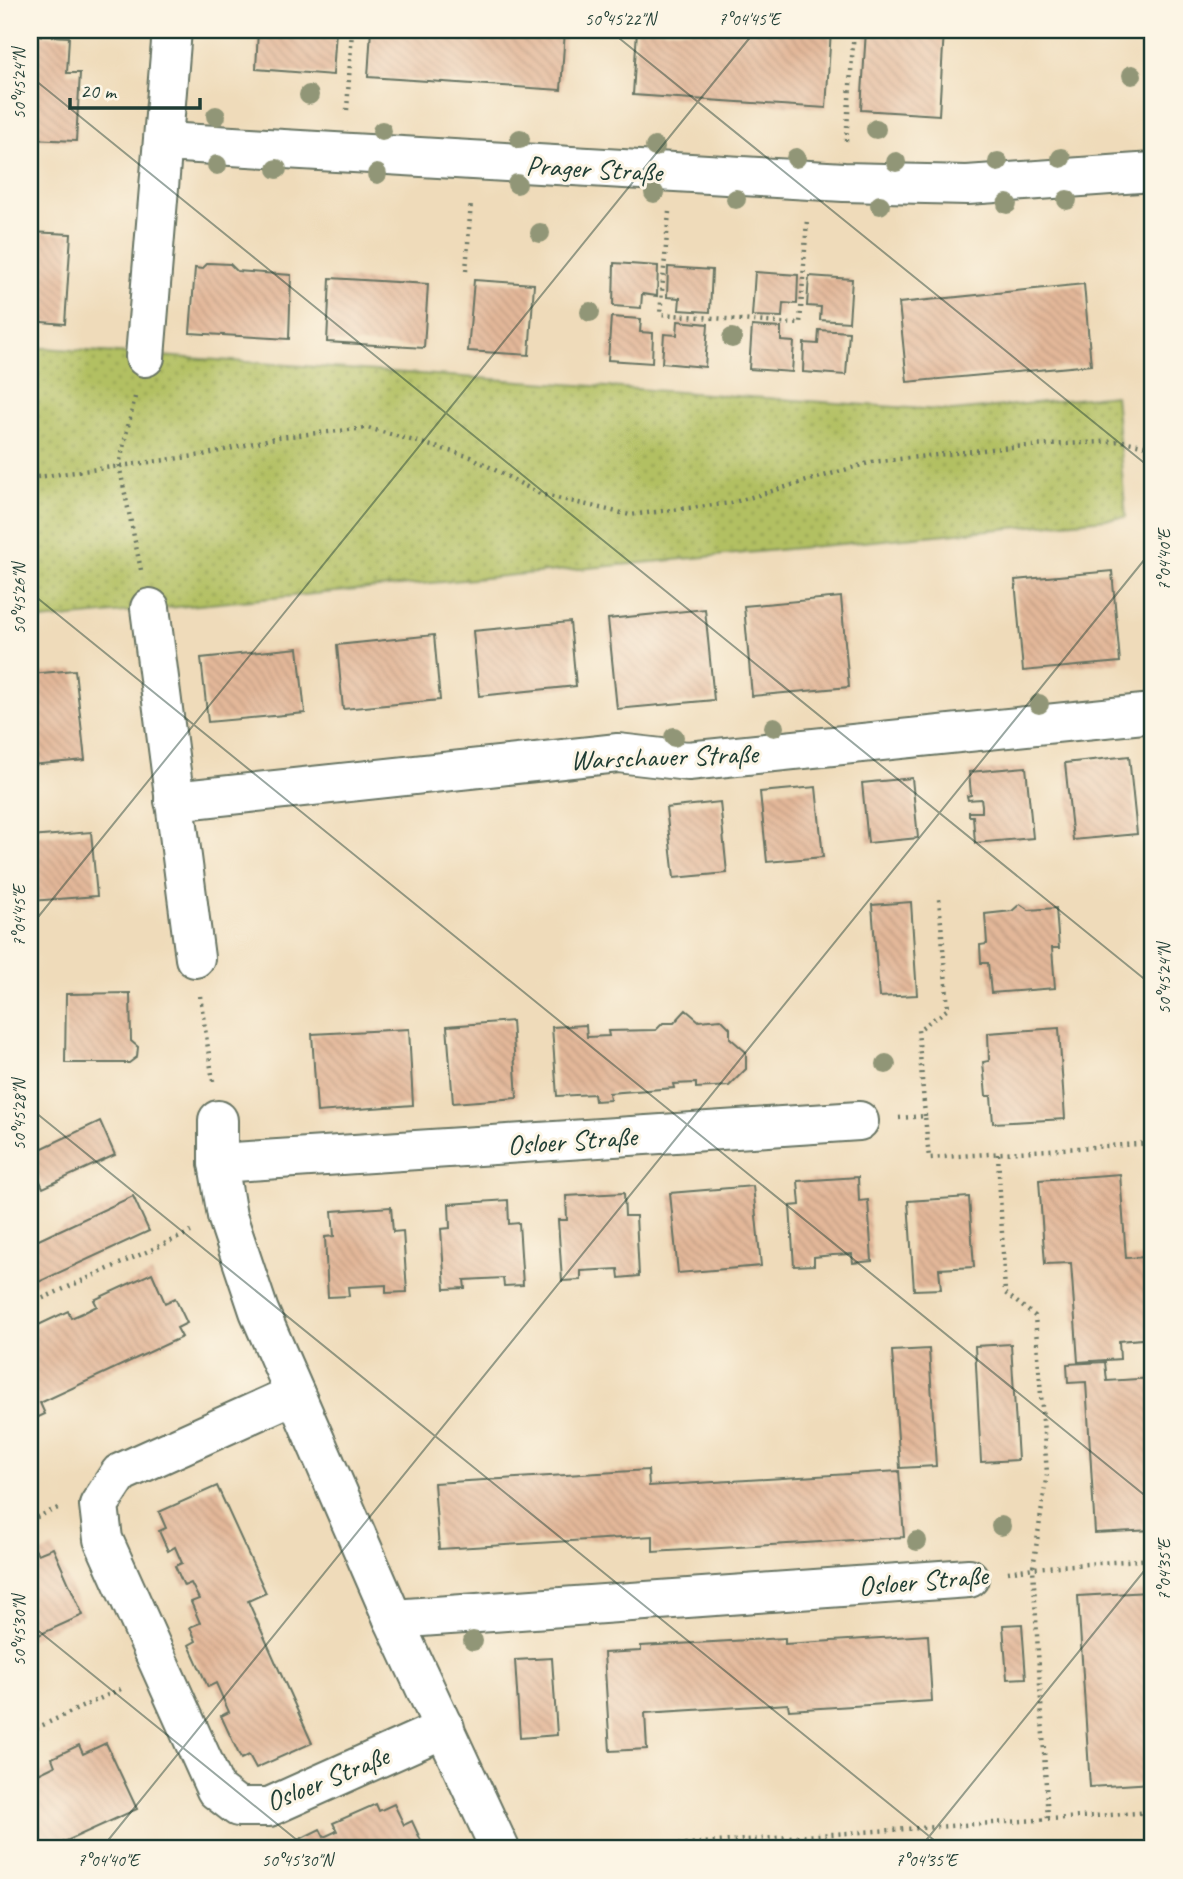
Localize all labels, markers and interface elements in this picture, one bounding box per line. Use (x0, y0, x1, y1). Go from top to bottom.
text: 50°45'22"N (585, 8, 659, 30)
text: 7°04'45"E (718, 8, 782, 30)
text: 50°45'24"N (8, 45, 30, 119)
scale bar (70, 66, 200, 110)
text: 20 m (80, 78, 118, 104)
street label: Prager Straße (525, 147, 665, 190)
text: 7°04'40"E (1153, 527, 1175, 591)
text: 50°45'26"N (8, 560, 30, 634)
street label: Warschauer Straße (570, 736, 760, 777)
text: 7°04'45"E (8, 883, 30, 947)
text: 50°45'24"N (1153, 940, 1175, 1014)
text: 50°45'28"N (8, 1076, 30, 1150)
street label: Osloer Straße (506, 1118, 640, 1162)
text: 7°04'35"E (1153, 1537, 1175, 1601)
street label: Osloer Straße (857, 1557, 991, 1604)
text: 50°45'30"N (8, 1592, 30, 1666)
street label: Osloer Straße (261, 1737, 396, 1819)
text: 7°04'40"E (77, 1849, 141, 1871)
text: 50°45'30"N (262, 1849, 336, 1871)
text: 7°04'35"E (895, 1849, 959, 1871)

